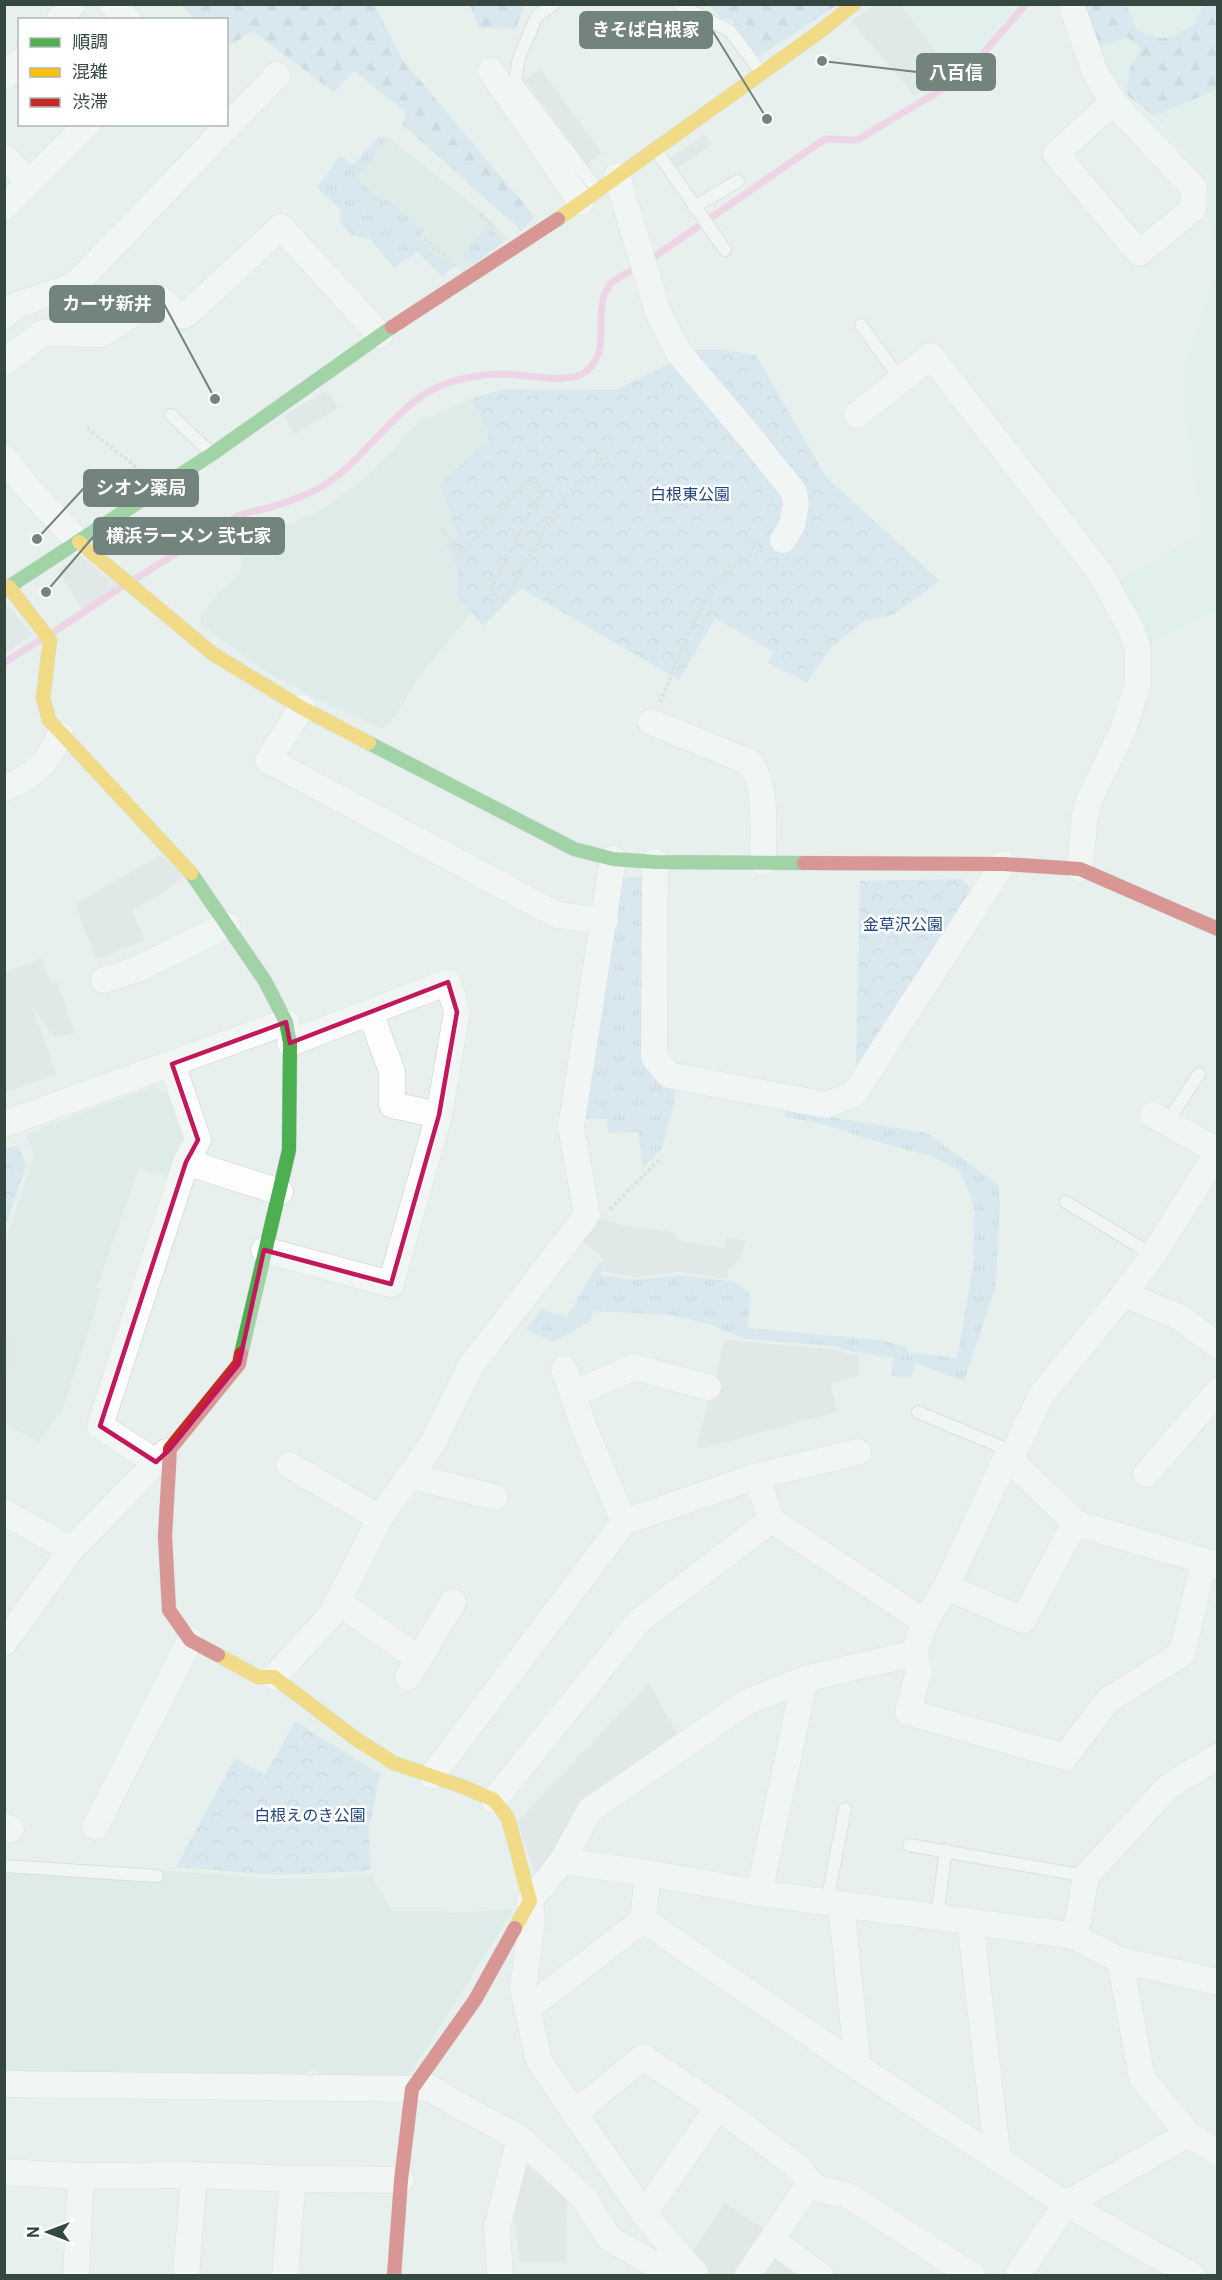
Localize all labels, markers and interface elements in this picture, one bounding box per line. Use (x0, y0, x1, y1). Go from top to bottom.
callout: きそば白根家 (580, 12, 712, 48)
legend (18, 18, 228, 126)
text: きそば白根家 (592, 19, 700, 40)
text: 順調 (72, 31, 108, 52)
callout: 八百信 (917, 54, 995, 90)
text: 混雑 (72, 61, 108, 82)
text: 八百信 (929, 62, 983, 83)
text: 渋滞 (72, 91, 108, 112)
callout: カーサ新井 (50, 286, 164, 322)
text: カーサ新井 (62, 293, 152, 314)
callout: シオン薬局 (84, 470, 198, 506)
text: シオン薬局 (96, 477, 186, 498)
park label: 白根東公園 (650, 485, 730, 504)
callout: 横浜ラーメン 弐七家 (94, 518, 284, 554)
text: 横浜ラーメン 弐七家 (106, 525, 272, 546)
park label: 金草沢公園 (863, 915, 943, 934)
park label: 白根えのき公園 (254, 1806, 366, 1825)
north arrow (18, 2202, 78, 2262)
text: N (24, 2226, 43, 2238)

